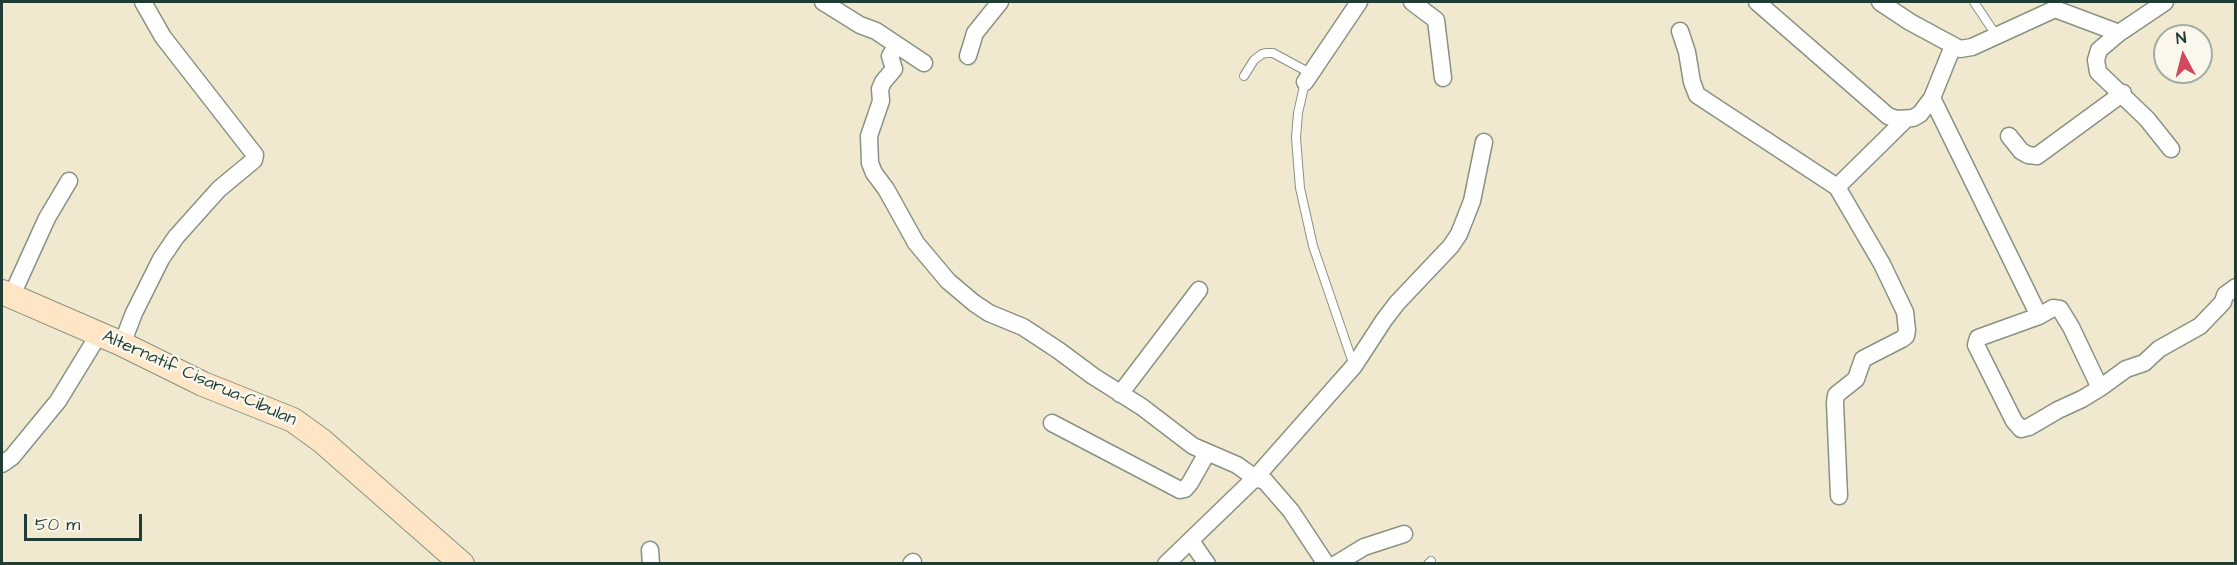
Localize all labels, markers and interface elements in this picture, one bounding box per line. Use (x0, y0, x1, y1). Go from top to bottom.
north arrow (2153, 24, 2213, 84)
text: N (2175, 27, 2187, 50)
street label: Alternatif Cisarua-Cibulan (98, 326, 300, 432)
scale bar (27, 502, 146, 540)
text: 50 m (35, 512, 80, 537)

